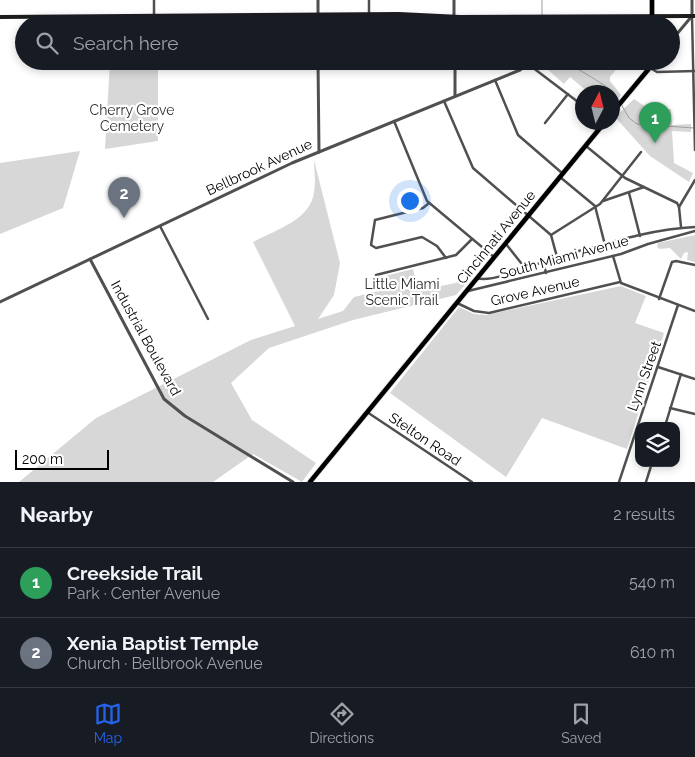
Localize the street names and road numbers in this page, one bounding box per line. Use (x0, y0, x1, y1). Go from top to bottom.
street label: Bellbrook Avenue (204, 135, 314, 199)
street label: Cincinnati Avenue (453, 187, 539, 287)
street label: South Miami Avenue (498, 232, 630, 282)
street label: Grove Avenue (489, 273, 581, 309)
street label: Industrial Boulevard (108, 278, 184, 398)
street label: Lynn Street (624, 339, 664, 413)
street label: Stelton Road (386, 409, 464, 469)

